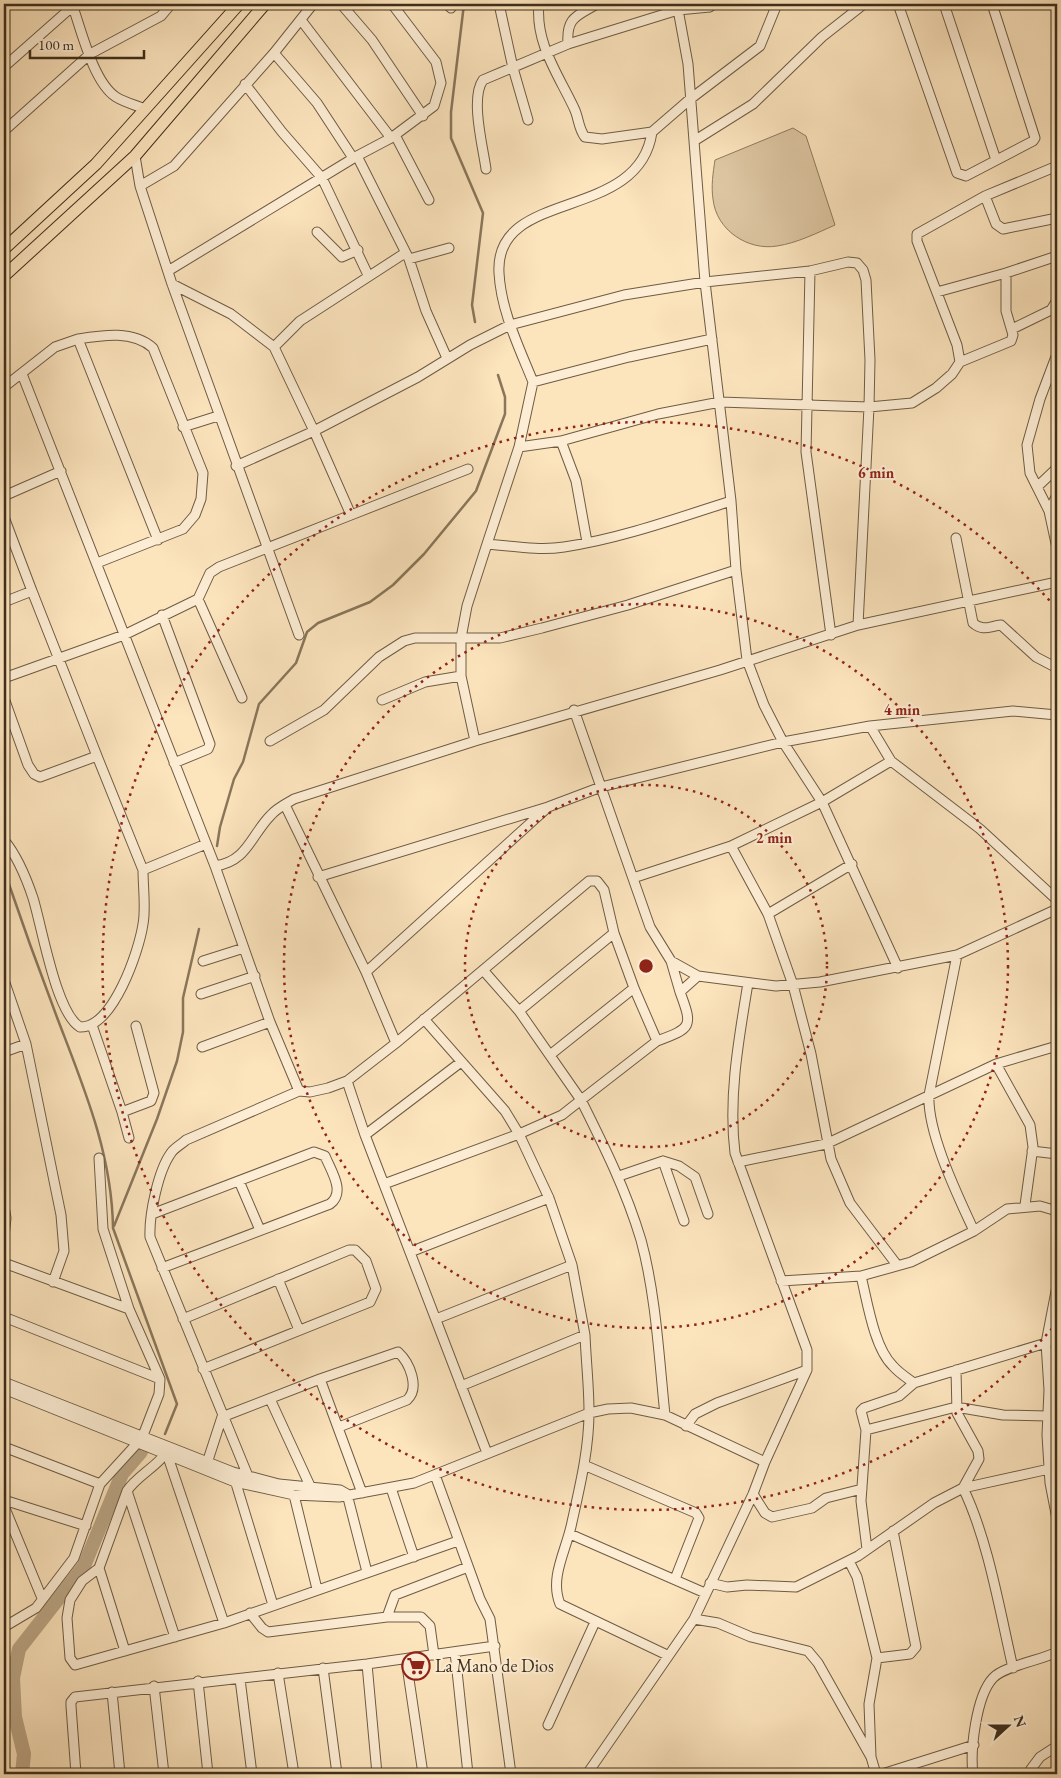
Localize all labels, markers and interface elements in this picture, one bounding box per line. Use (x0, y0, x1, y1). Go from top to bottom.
scale bar (30, 28, 144, 60)
text: 100 m (38, 35, 75, 54)
text: 6 min (858, 463, 895, 482)
text: 4 min (884, 700, 921, 719)
text: 2 min (756, 828, 793, 847)
centre of rings (637, 957, 655, 975)
supermarket icon: La Mano de Dios (401, 1651, 431, 1681)
place label: La Mano de Dios (435, 1654, 554, 1677)
north arrow (984, 1700, 1034, 1750)
text: N (1010, 1713, 1031, 1730)

